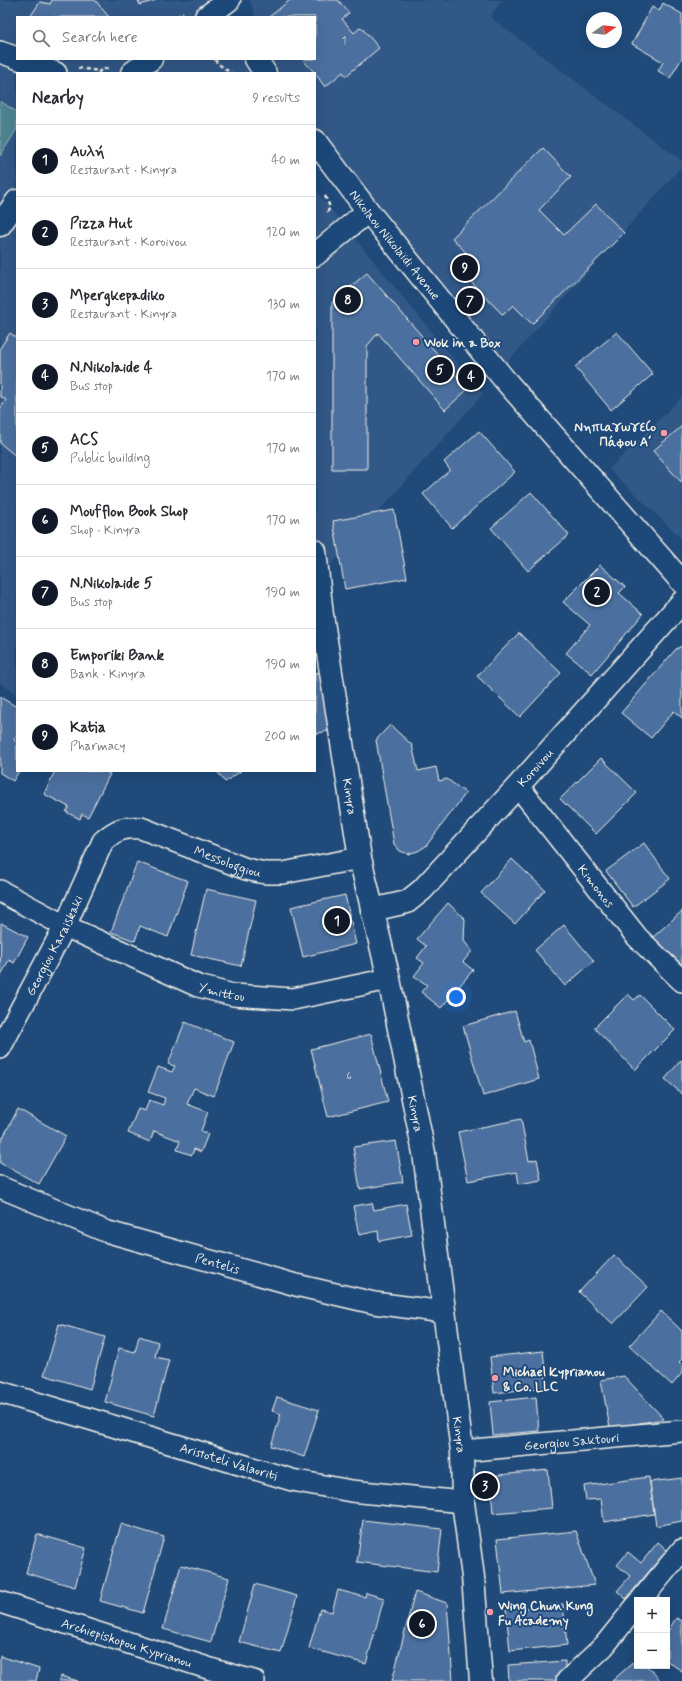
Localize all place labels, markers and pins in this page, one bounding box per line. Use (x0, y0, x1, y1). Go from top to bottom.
pin: 9 (452, 253, 478, 283)
pin: 8 (335, 285, 361, 315)
pin: 7 (457, 286, 483, 316)
place label: Wok in a Box (423, 335, 501, 352)
marker: Wok in a Box (411, 337, 421, 347)
pin: 5 (427, 355, 453, 385)
pin: 4 (458, 362, 484, 392)
place label: Νηπιαγωγείο Πάφου Α΄ (574, 419, 656, 451)
marker: Νηπιαγωγείο Πάφου Α΄ (659, 428, 669, 438)
pin: 2 (584, 577, 610, 607)
pin: 1 (324, 906, 350, 936)
place label: Michael Kyprianou & Co. LLC (503, 1364, 605, 1396)
marker: Michael Kyprianou & Co. LLC (490, 1373, 500, 1383)
pin: 3 (472, 1471, 498, 1501)
place label: Wing Chun Kung Fu Academy (497, 1598, 594, 1630)
marker: Wing Chun Kung Fu Academy (485, 1607, 495, 1617)
pin: 6 (409, 1609, 435, 1639)

